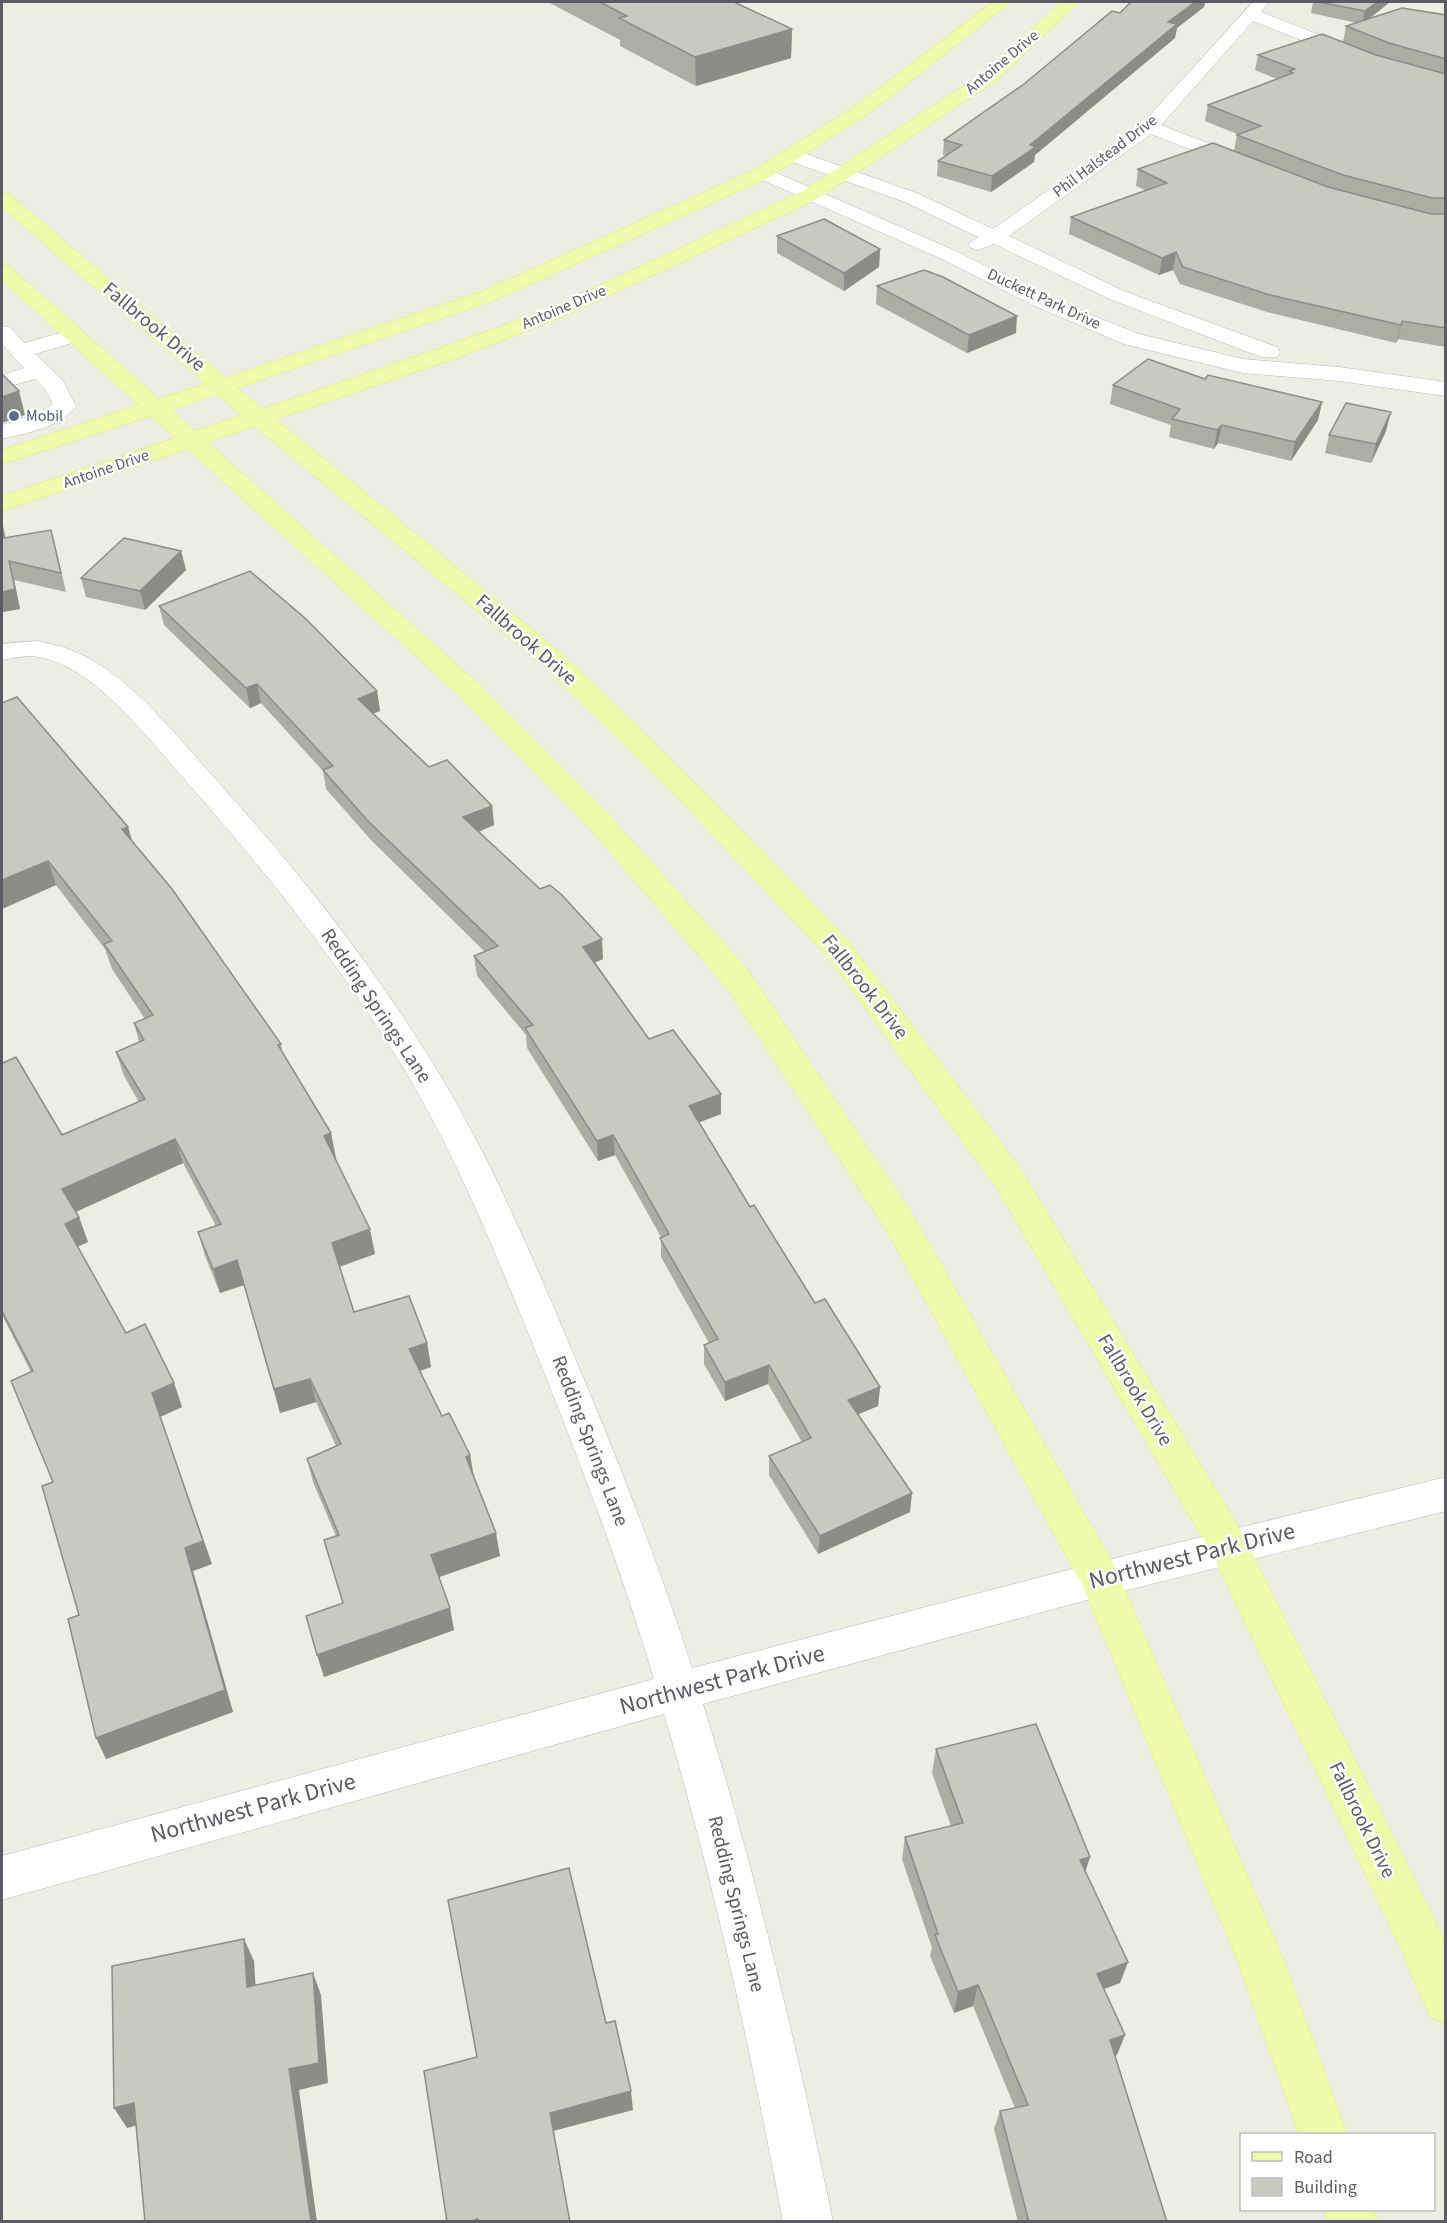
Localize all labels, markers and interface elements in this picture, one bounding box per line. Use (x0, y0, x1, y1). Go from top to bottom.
street label: Antoine Drive (961, 25, 1044, 99)
street label: Phil Halstead Drive (1048, 109, 1162, 203)
street label: Duckett Park Drive (984, 263, 1104, 335)
street label: Fallbrook Drive (97, 276, 211, 378)
street label: Antoine Drive (518, 279, 610, 335)
place label: Mobil (26, 405, 63, 427)
marker: Mobil (7, 409, 21, 423)
street label: Antoine Drive (60, 444, 152, 494)
street label: Fallbrook Drive (469, 588, 583, 692)
street label: Redding Springs Lane (314, 923, 438, 1089)
street label: Fallbrook Drive (815, 929, 915, 1045)
street label: Fallbrook Drive (1090, 1329, 1180, 1451)
street label: Redding Springs Lane (545, 1352, 636, 1531)
street label: Northwest Park Drive (1085, 1513, 1299, 1599)
street label: Northwest Park Drive (615, 1636, 829, 1724)
street label: Fallbrook Drive (1322, 1757, 1402, 1883)
street label: Northwest Park Drive (146, 1764, 360, 1852)
street label: Redding Springs Lane (701, 1813, 771, 1995)
legend (1240, 2133, 1435, 2211)
text: Road (1294, 2145, 1333, 2170)
text: Building (1294, 2175, 1357, 2200)

